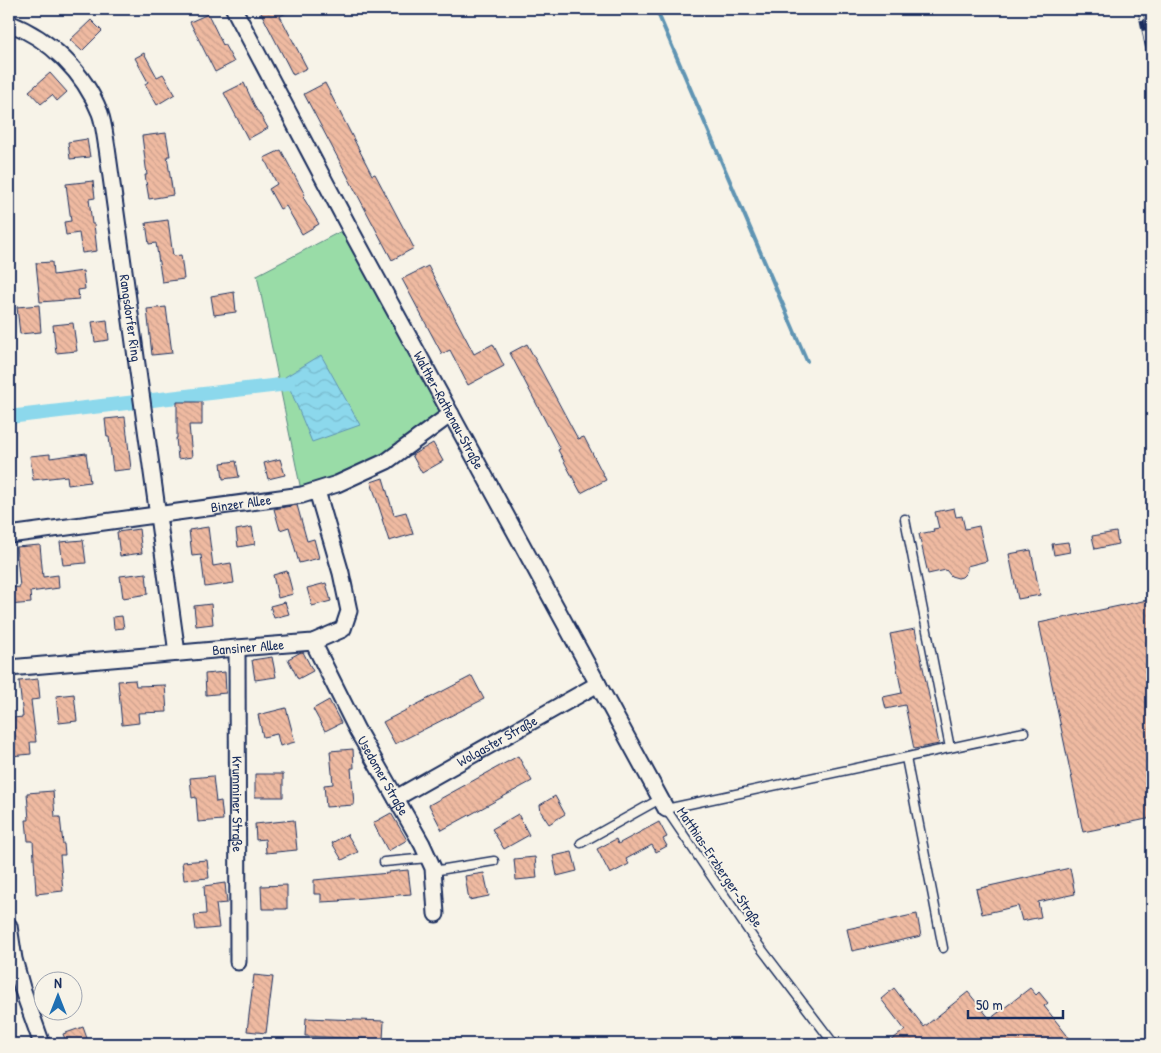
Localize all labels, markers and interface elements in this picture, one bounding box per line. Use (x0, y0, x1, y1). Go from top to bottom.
street label: Rangsdorfer Ring (116, 273, 146, 363)
street label: Walther-Rathenau-Straße (409, 348, 489, 473)
street label: Binzer Allee (209, 489, 273, 516)
street label: Bansiner Allee (211, 634, 285, 659)
street label: Wolgaster Straße (453, 710, 541, 771)
street label: Usedomer Straße (353, 732, 414, 819)
street label: Krumminer Straße (228, 756, 248, 853)
street label: Matthias-Erzberger-Straße (672, 803, 768, 931)
north arrow (32, 970, 82, 1020)
text: N (54, 973, 62, 992)
scale bar (968, 988, 1064, 1020)
text: 50 m (976, 994, 1003, 1015)

